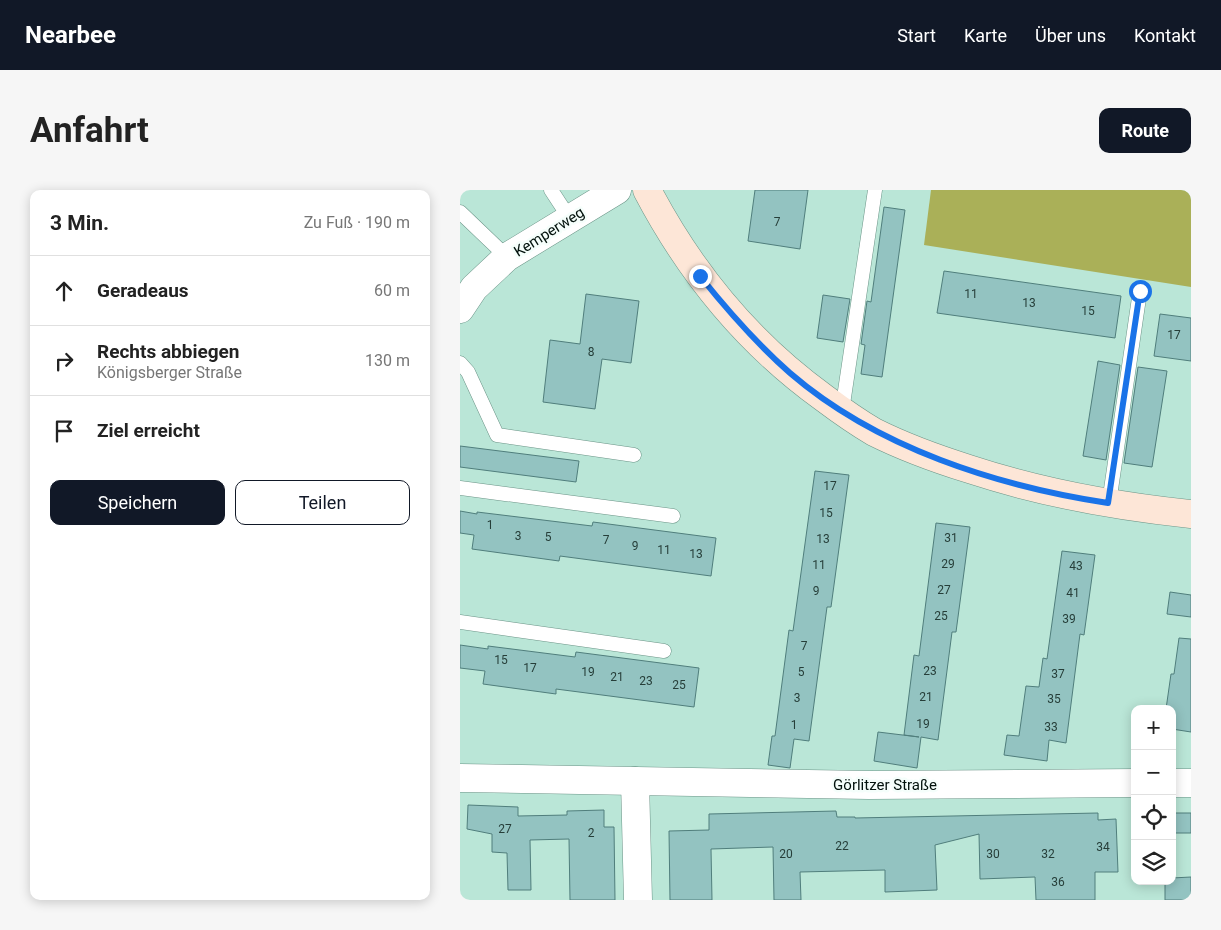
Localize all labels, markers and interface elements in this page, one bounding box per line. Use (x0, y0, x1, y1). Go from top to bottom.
text: Nearbee (25, 21, 116, 49)
text: Start (897, 25, 936, 46)
text: Karte (964, 25, 1007, 46)
text: Über uns (1035, 25, 1106, 46)
text: Kontakt (1134, 25, 1196, 46)
button: Route (1099, 108, 1191, 153)
text: Anfahrt (30, 110, 149, 151)
street label: Kemperweg (510, 203, 588, 261)
text: 3 Min. (50, 211, 109, 235)
text: Zu Fuß · 190 m (304, 213, 410, 232)
house number: 7 (774, 215, 781, 229)
route end (689, 265, 712, 288)
icon: ahead (50, 277, 78, 305)
text: Geradeaus (97, 279, 189, 302)
route start (1129, 280, 1152, 303)
text: 60 m (374, 281, 410, 300)
house number: 11 (964, 287, 978, 301)
house number: 13 (1022, 296, 1036, 310)
house number: 15 (1081, 304, 1095, 318)
house number: 17 (1167, 328, 1181, 342)
text: Rechts abbiegen (97, 340, 239, 363)
house number: 8 (588, 345, 595, 359)
icon: right (50, 347, 78, 375)
text: 130 m (365, 351, 410, 370)
text: Königsberger Straße (97, 363, 242, 382)
icon: arrive (50, 417, 78, 445)
text: Ziel erreicht (97, 419, 200, 442)
house number: 17 (823, 479, 837, 493)
button: Speichern (50, 480, 225, 525)
button: Teilen (235, 480, 410, 525)
house number: 15 (819, 506, 833, 520)
house number: 1 (487, 518, 493, 532)
house number: 3 (515, 529, 521, 543)
house number: 5 (545, 530, 552, 544)
house number: 31 (944, 531, 958, 545)
house number: 13 (816, 532, 830, 546)
house number: 7 (603, 533, 610, 547)
house number: 9 (632, 539, 638, 553)
house number: 11 (657, 543, 671, 557)
house number: 13 (689, 547, 703, 561)
house number: 29 (941, 557, 955, 571)
house number: 11 (812, 558, 826, 572)
house number: 43 (1069, 559, 1083, 573)
house number: 27 (937, 583, 951, 597)
house number: 9 (813, 584, 819, 598)
house number: 41 (1066, 586, 1080, 600)
house number: 25 (934, 609, 948, 623)
house number: 39 (1062, 612, 1076, 626)
house number: 7 (801, 639, 808, 653)
house number: 15 (494, 653, 508, 667)
house number: 17 (523, 661, 537, 675)
house number: 23 (923, 664, 937, 678)
house number: 19 (581, 665, 595, 679)
house number: 5 (798, 665, 805, 679)
house number: 37 (1051, 667, 1065, 681)
house number: 21 (610, 670, 624, 684)
house number: 23 (639, 674, 653, 688)
house number: 25 (672, 678, 686, 692)
house number: 21 (919, 690, 933, 704)
house number: 3 (794, 691, 800, 705)
house number: 35 (1047, 692, 1061, 706)
map controls (1131, 705, 1176, 885)
button: + (1131, 705, 1176, 750)
house number: 19 (916, 717, 930, 731)
house number: 1 (791, 718, 797, 732)
house number: 33 (1044, 720, 1058, 734)
button: − (1131, 750, 1176, 795)
street label: Görlitzer Straße (833, 776, 937, 794)
button: locate (1131, 795, 1176, 840)
house number: 27 (498, 822, 512, 836)
house number: 2 (588, 826, 595, 840)
house number: 22 (835, 839, 849, 853)
house number: 34 (1096, 840, 1110, 854)
button: layers (1131, 840, 1176, 885)
house number: 20 (779, 847, 793, 861)
house number: 30 (986, 847, 1000, 861)
house number: 32 (1041, 847, 1055, 861)
house number: 36 (1051, 875, 1065, 889)

